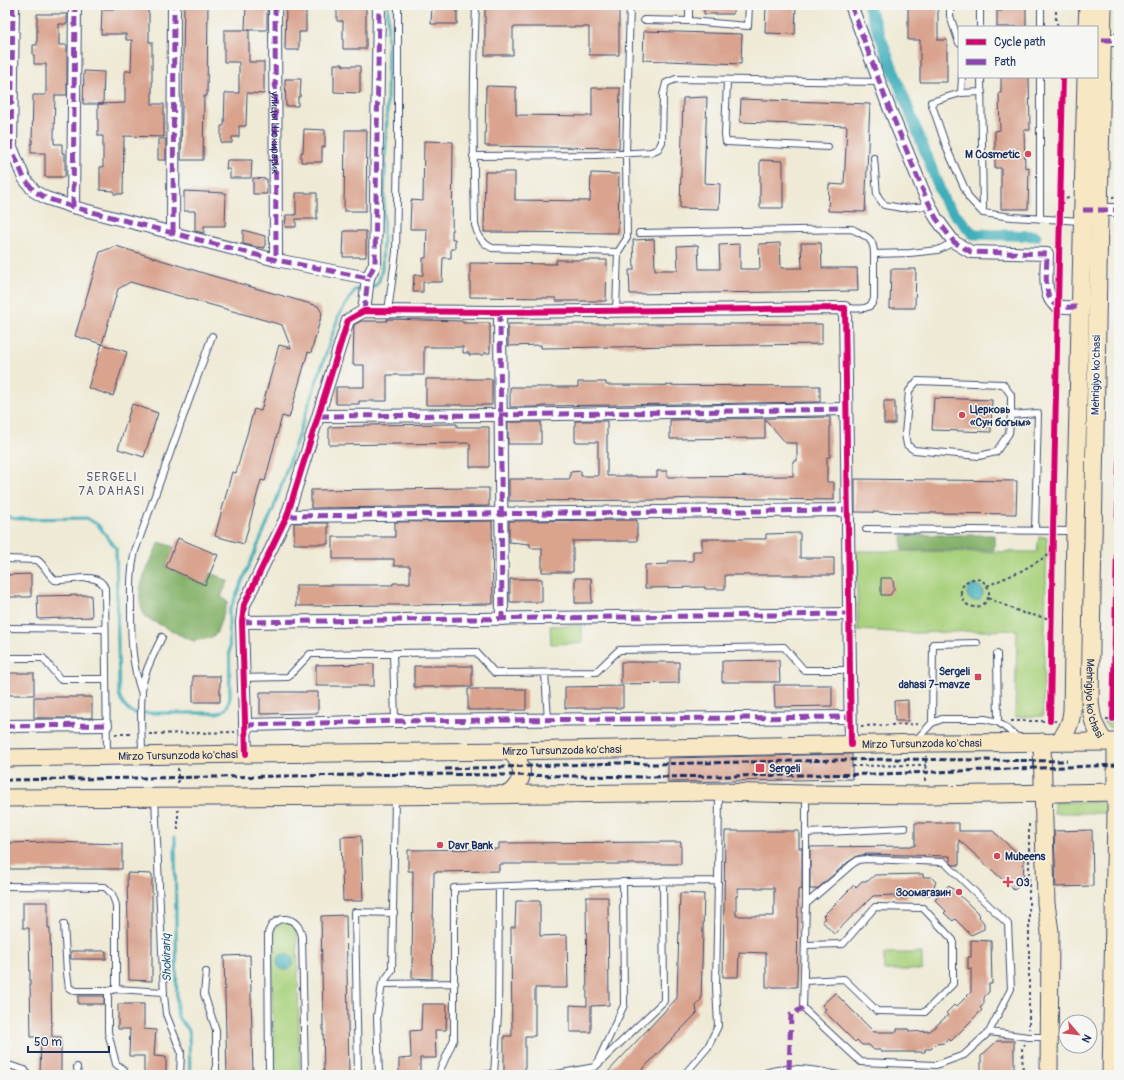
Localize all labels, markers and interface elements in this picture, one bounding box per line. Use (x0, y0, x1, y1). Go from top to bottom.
legend (958, 26, 1098, 78)
text: Cycle path (994, 35, 1046, 50)
text: Path (994, 55, 1016, 70)
street label: улицы Шокирарик (269, 90, 282, 175)
place label: M Cosmetic (965, 148, 1020, 161)
marker: M Cosmetic (1023, 149, 1033, 159)
street label: Mehrigiyo ko'chasi (1089, 335, 1103, 415)
place label: Церковь «Сун богым» (969, 403, 1031, 429)
marker: Церковь «Сун богым» (957, 410, 967, 420)
district label: SERGELI 7A DAHASI (79, 470, 145, 499)
street label: Mehrigiyo ko'chasi (1083, 659, 1107, 740)
place label: Sergeli dahasi 7-mavze (898, 665, 971, 691)
marker: Sergeli dahasi 7-mavze (973, 672, 983, 682)
street label: Mirzo Tursunzoda ko'chasi (862, 736, 982, 751)
street label: Mirzo Tursunzoda ko'chasi (502, 742, 622, 758)
street label: Mirzo Tursunzoda ko'chasi (118, 748, 238, 763)
marker: Sergeli (754, 762, 766, 774)
place label: Sergeli (769, 762, 800, 775)
place label: Davr Bank (448, 839, 494, 852)
marker: Davr Bank (435, 840, 445, 850)
place label: Mubeens (1005, 850, 1045, 863)
marker: Mubeens (992, 851, 1002, 861)
place label: 03 (1016, 876, 1030, 889)
marker: 03 (1003, 877, 1013, 887)
place label: Зоомагазин (896, 886, 951, 899)
marker: Зоомагазин (954, 887, 964, 897)
water label: Shokirariq (159, 932, 175, 982)
north arrow (1058, 1014, 1098, 1054)
scale bar (28, 1028, 109, 1054)
text: N (1079, 1032, 1094, 1045)
text: 50 m (34, 1035, 62, 1050)

